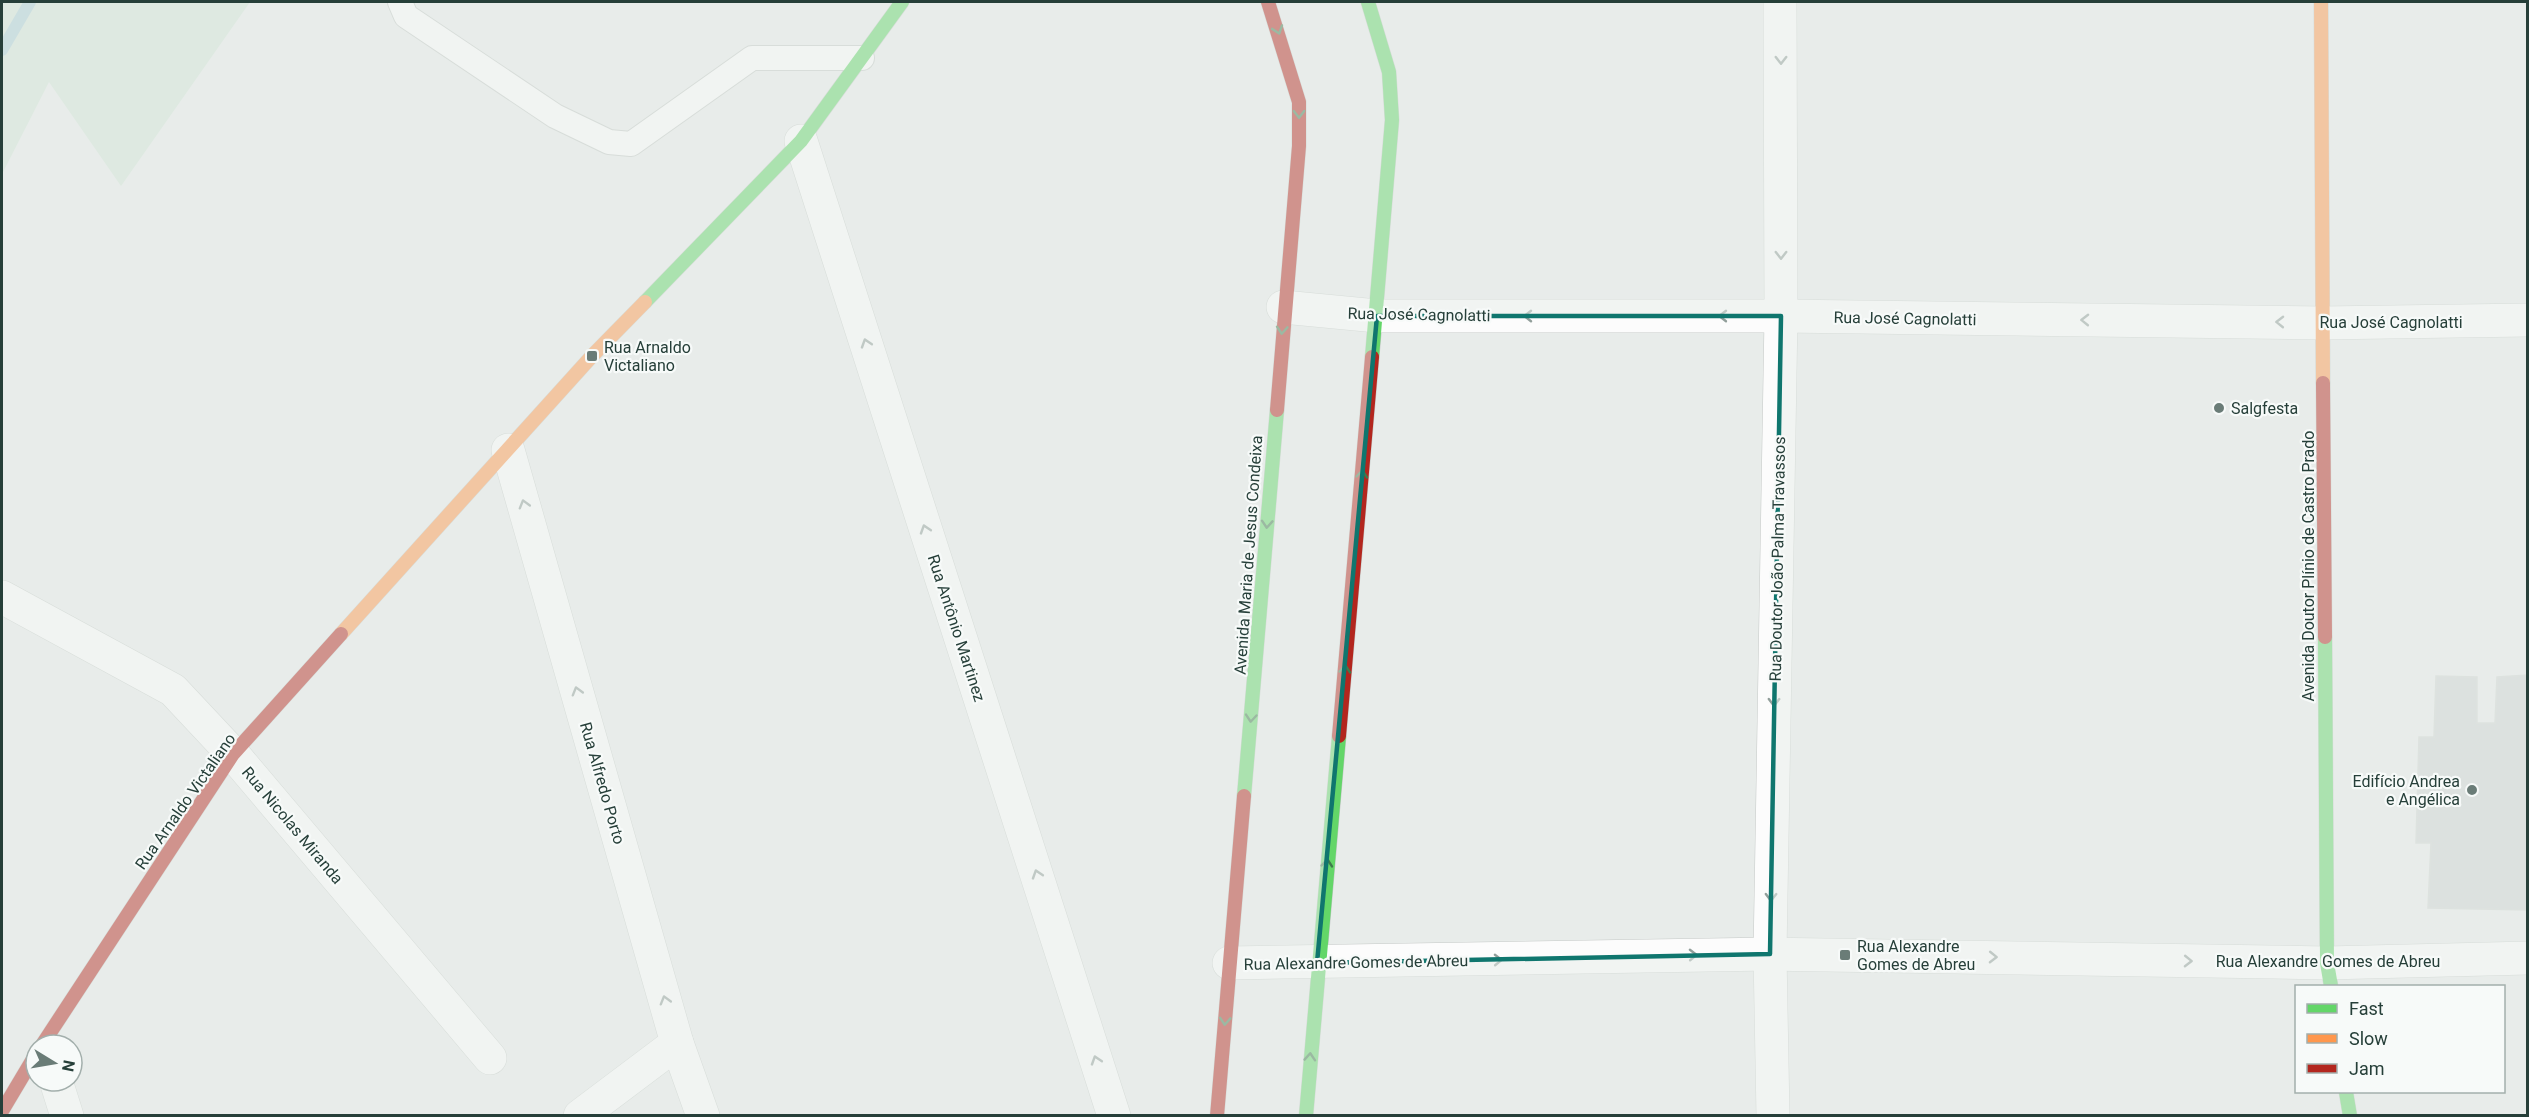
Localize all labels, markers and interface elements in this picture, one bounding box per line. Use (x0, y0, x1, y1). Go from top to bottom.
one-way arrow (1270, 24, 1283, 34)
one-way arrow (1775, 55, 1787, 64)
one-way arrow (1293, 110, 1305, 119)
one-way arrow (1775, 250, 1787, 259)
street label: Rua José Cagnolatti (1347, 304, 1491, 325)
street label: Rua José Cagnolatti (1833, 308, 1977, 329)
one-way arrow (1523, 310, 1532, 322)
one-way arrow (1718, 310, 1727, 322)
street label: Rua José Cagnolatti (2319, 313, 2463, 332)
one-way arrow (2081, 314, 2090, 326)
one-way arrow (2276, 316, 2285, 329)
one-way arrow (1275, 325, 1288, 334)
place label: Rua Arnaldo Victaliano (604, 338, 691, 375)
one-way arrow (860, 338, 873, 349)
marker: Rua Arnaldo Victaliano (585, 349, 599, 363)
place label: Salgfesta (2231, 399, 2298, 418)
marker: Salgfesta (2212, 401, 2226, 415)
street label: Avenida Doutor Plínio de Castro Prado (2299, 431, 2318, 701)
street label: Avenida Maria de Jesus Condeixa (1231, 435, 1266, 675)
street label: Rua Doutor João Palma Travassos (1766, 436, 1789, 682)
one-way arrow (1355, 470, 1368, 479)
one-way arrow (519, 499, 531, 510)
one-way arrow (1261, 520, 1274, 529)
one-way arrow (920, 524, 933, 535)
street label: Rua Antônio Martinez (924, 552, 989, 704)
one-way arrow (1338, 664, 1351, 673)
one-way arrow (572, 686, 584, 697)
one-way arrow (1768, 697, 1781, 706)
one-way arrow (1245, 714, 1258, 723)
street label: Rua Alfredo Porto (576, 720, 629, 846)
street label: Rua Arnaldo Victaliano (131, 730, 240, 873)
street label: Rua Nicolas Miranda (238, 763, 347, 888)
place label: Edifício Andrea e Angélica (2353, 772, 2460, 809)
marker: Edifício Andrea e Angélica (2465, 783, 2479, 797)
one-way arrow (1320, 858, 1333, 867)
one-way arrow (1031, 869, 1044, 880)
one-way arrow (1765, 892, 1777, 901)
place label: Rua Alexandre Gomes de Abreu (1857, 937, 1975, 974)
marker: Rua Alexandre Gomes de Abreu (1838, 948, 1852, 962)
one-way arrow (1688, 949, 1697, 962)
street label: Rua Alexandre Gomes de Abreu (1244, 951, 1468, 974)
one-way arrow (1988, 951, 1997, 964)
street label: Rua Alexandre Gomes de Abreu (2216, 952, 2440, 971)
one-way arrow (1493, 953, 1502, 966)
one-way arrow (2183, 955, 2192, 967)
legend (2295, 985, 2505, 1093)
one-way arrow (660, 995, 672, 1006)
text: Fast (2349, 998, 2384, 1019)
one-way arrow (1218, 1017, 1231, 1026)
text: Slow (2349, 1028, 2388, 1049)
north arrow (24, 1033, 84, 1093)
one-way arrow (1304, 1053, 1317, 1062)
one-way arrow (1091, 1055, 1103, 1066)
text: N (58, 1058, 79, 1073)
text: Jam (2349, 1058, 2385, 1079)

